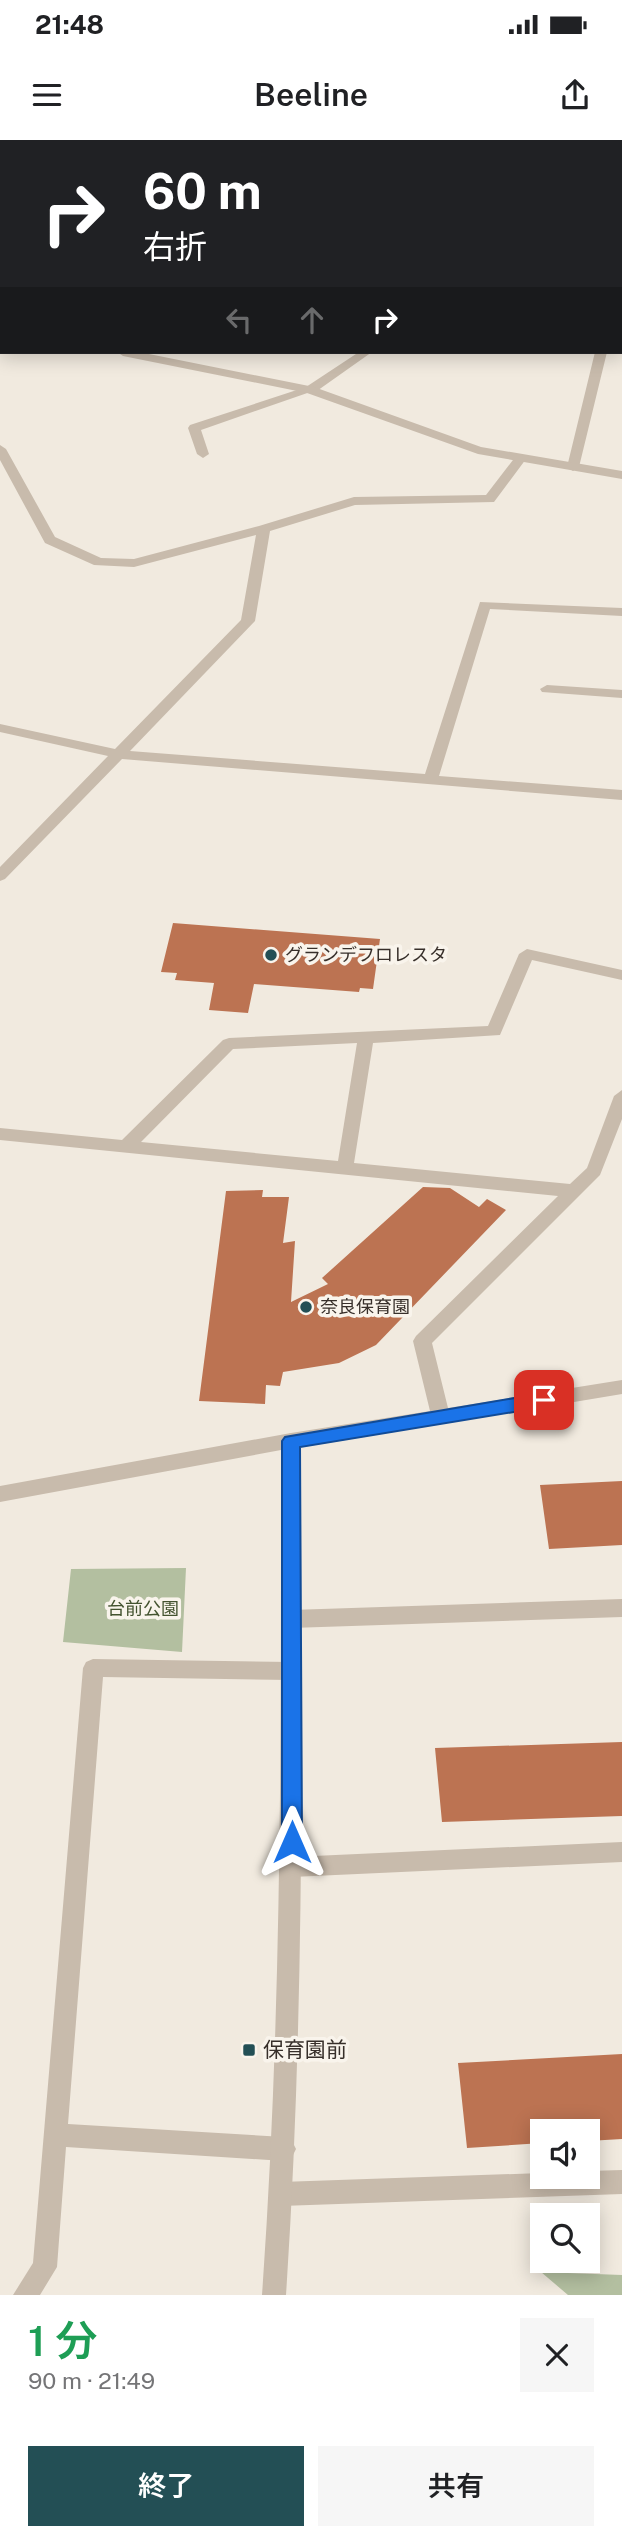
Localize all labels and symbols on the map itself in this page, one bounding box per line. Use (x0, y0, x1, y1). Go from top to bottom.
place label: グランデフロレスタ (285, 944, 447, 965)
marker: グランデフロレスタ (263, 947, 279, 963)
place label: 奈良保育園 (320, 1296, 410, 1317)
marker: 奈良保育園 (298, 1299, 314, 1315)
pin (514, 1370, 574, 1430)
park label: 台前公園 (107, 1598, 179, 1619)
position arrow (255, 1805, 329, 1879)
place label: 保育園前 (263, 2037, 347, 2062)
marker: 保育園前 (241, 2042, 257, 2058)

